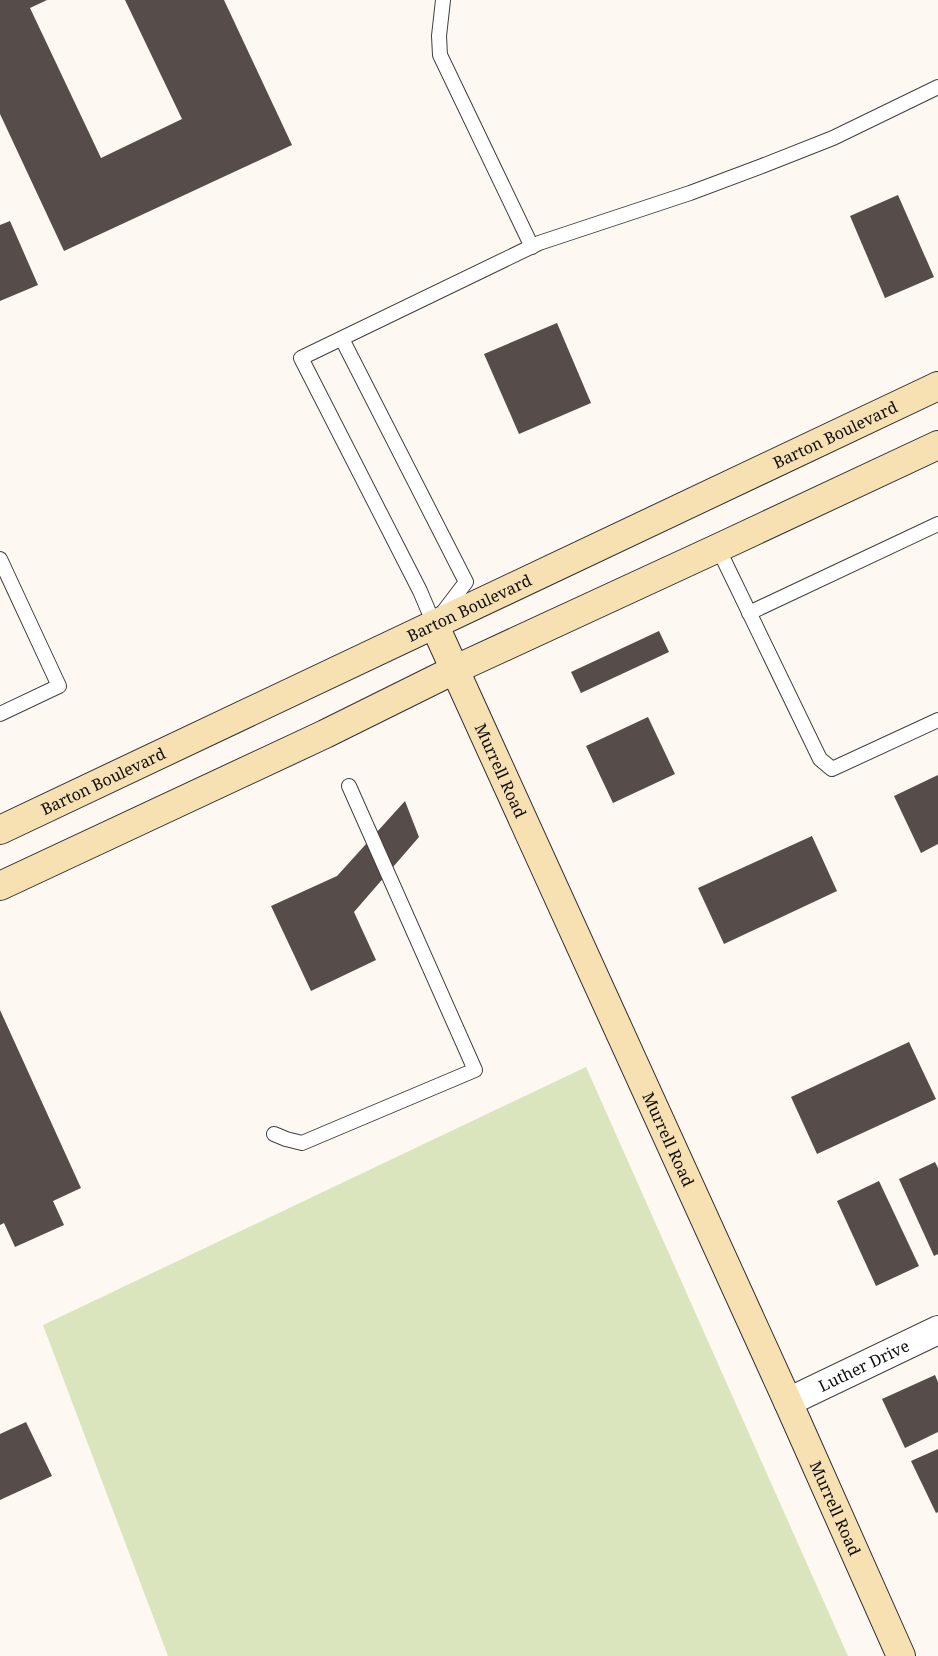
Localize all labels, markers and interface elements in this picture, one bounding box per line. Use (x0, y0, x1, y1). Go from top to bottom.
street label: Barton Boulevard (769, 396, 901, 474)
street label: Barton Boulevard (403, 569, 535, 647)
street label: Murrell Road (470, 720, 532, 821)
street label: Barton Boulevard (37, 742, 169, 820)
street label: Murrell Road (637, 1088, 700, 1190)
street label: Luther Drive (815, 1334, 913, 1397)
street label: Murrell Road (805, 1457, 866, 1559)

